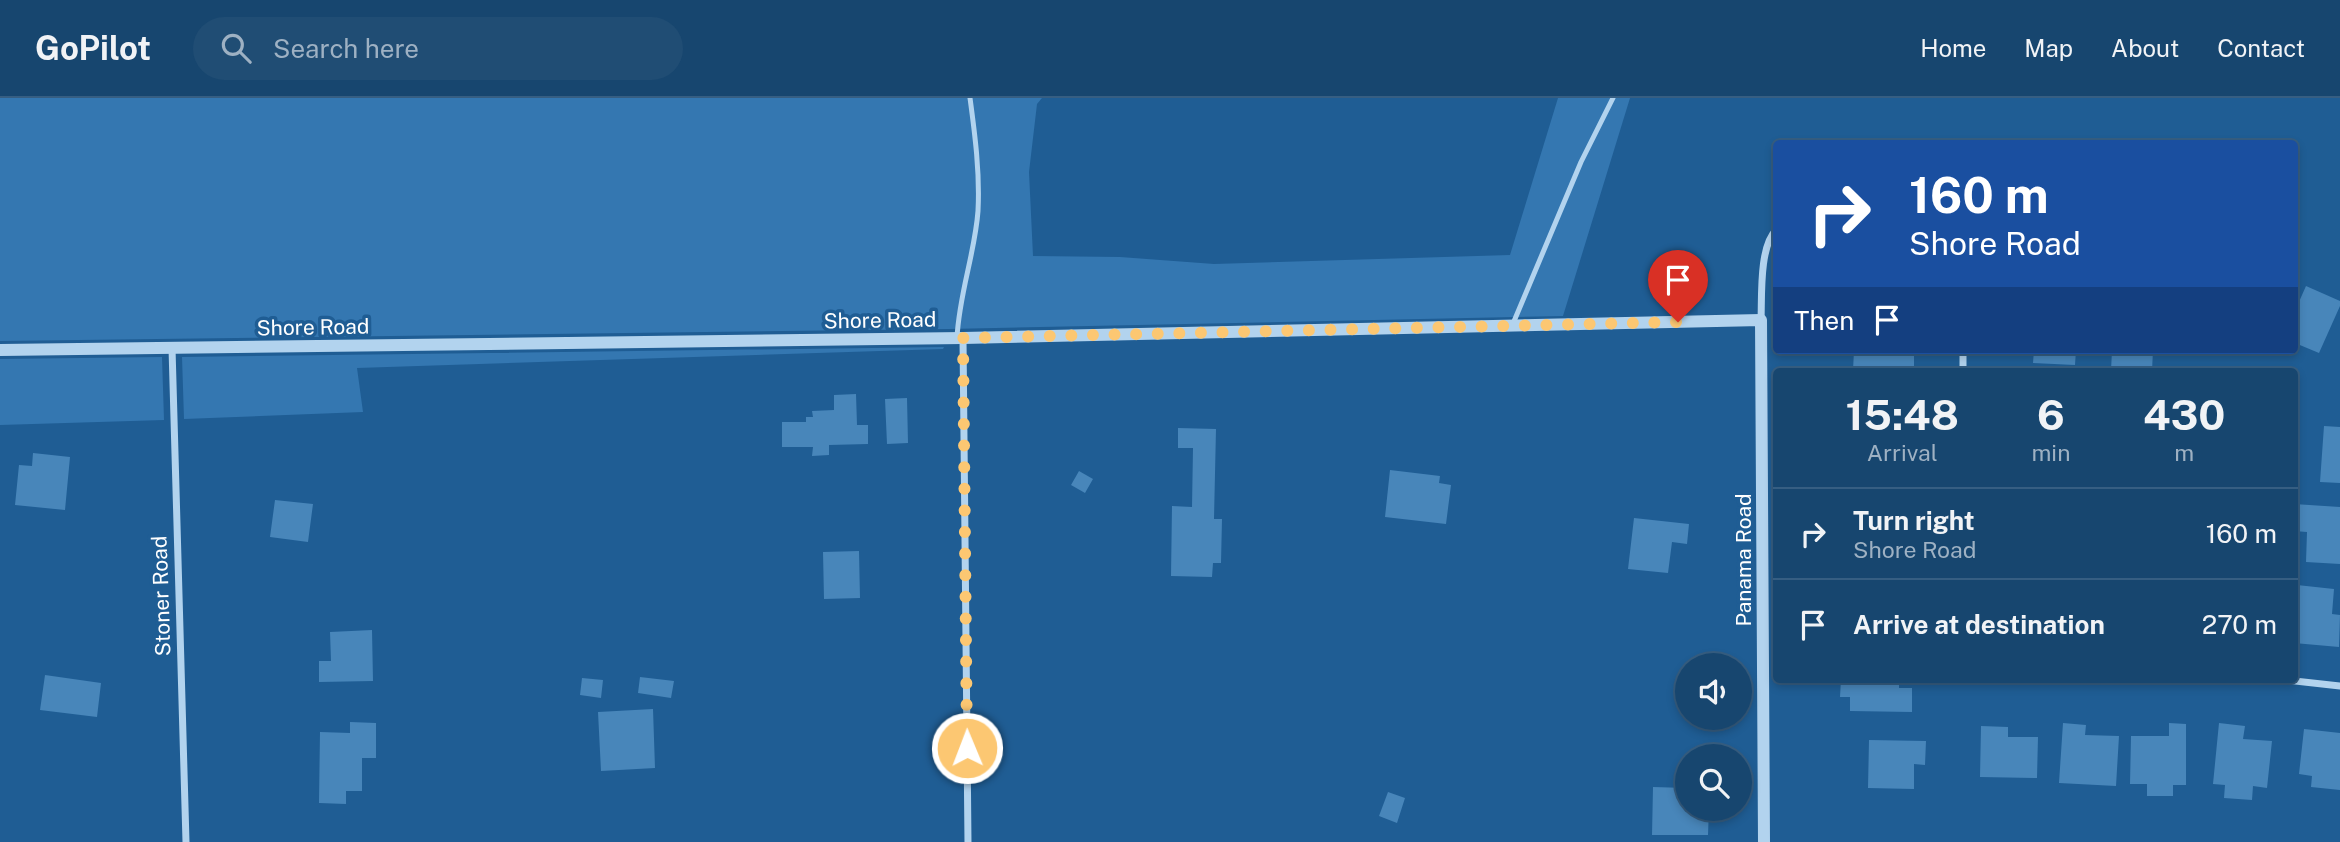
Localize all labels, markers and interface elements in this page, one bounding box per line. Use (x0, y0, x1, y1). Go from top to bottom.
search box (193, 17, 683, 80)
text: GoPilot (35, 29, 151, 67)
icon: search (217, 29, 255, 67)
text: Search here (273, 33, 419, 64)
text: Home (1920, 34, 1986, 62)
text: Map (2024, 34, 2073, 62)
text: About (2111, 34, 2179, 62)
text: Contact (2217, 34, 2305, 62)
text: 160 m (1909, 166, 2049, 224)
icon: right (1794, 168, 1885, 259)
text: Shore Road (1909, 225, 2081, 262)
pin (1648, 250, 1708, 322)
icon: arrive (1659, 261, 1697, 299)
icon: arrive (1868, 301, 1906, 339)
text: Then (1794, 305, 1854, 336)
street label: Shore Road (823, 307, 937, 333)
street label: Shore Road (256, 314, 370, 340)
text: 15:48 (1846, 390, 1959, 439)
text: 6 (2037, 390, 2065, 439)
text: 430 (2143, 390, 2225, 439)
text: Arrival (1867, 439, 1938, 466)
text: min (2031, 439, 2070, 466)
text: m (2174, 439, 2194, 466)
street label: Panama Road (1731, 493, 1756, 627)
text: Turn right (1853, 505, 1975, 536)
icon: right (1794, 515, 1832, 553)
text: 160 m (2206, 518, 2277, 549)
street label: Stoner Road (146, 535, 176, 657)
text: Shore Road (1853, 536, 1976, 563)
icon: arrive (1794, 606, 1832, 644)
text: Arrive at destination (1853, 609, 2105, 640)
text: 270 m (2202, 609, 2277, 640)
map controls (1675, 653, 1752, 821)
button: sound (1675, 653, 1752, 730)
position arrow (930, 711, 1004, 785)
button: search (1675, 744, 1752, 821)

